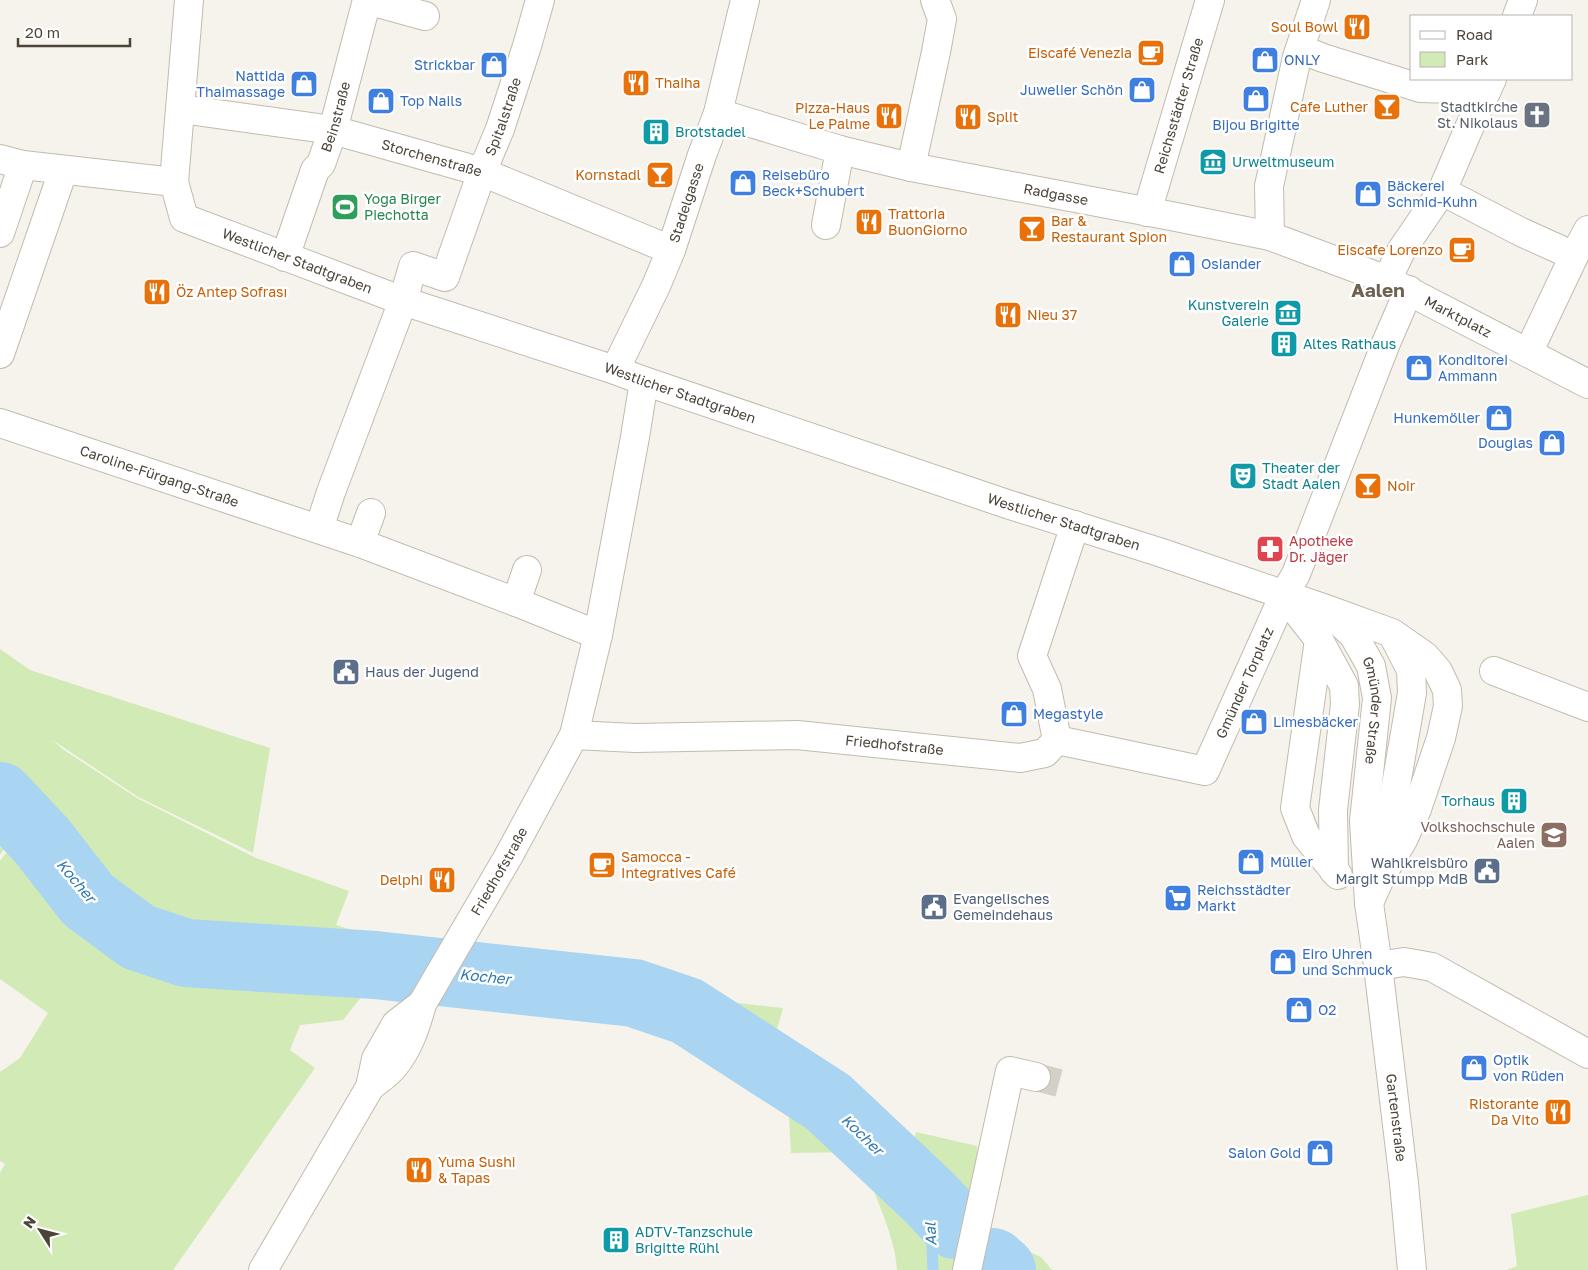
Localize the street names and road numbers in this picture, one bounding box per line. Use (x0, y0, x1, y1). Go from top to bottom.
street label: Reichsstädter Straße (1150, 35, 1206, 175)
street label: Spitalstraße (481, 75, 524, 158)
street label: Beinstraße (317, 80, 353, 154)
street label: Storchenstraße (380, 135, 484, 180)
street label: Stadelgasse (665, 161, 707, 245)
street label: Radgasse (1022, 179, 1090, 208)
street label: Westlicher Stadtgraben (220, 224, 375, 297)
street label: Marktplatz (1422, 292, 1495, 341)
street label: Westlicher Stadtgraben (602, 358, 758, 426)
street label: Caroline-Fürgang-Straße (78, 441, 241, 510)
street label: Westlicher Stadtgraben (985, 489, 1143, 554)
street label: Gmünder Torplatz (1212, 624, 1277, 741)
street label: Gmünder Straße (1359, 653, 1386, 765)
street label: Friedhofstraße (844, 731, 944, 758)
street label: Friedhofstraße (467, 824, 531, 918)
street label: Gartenstraße (1383, 1073, 1410, 1162)

